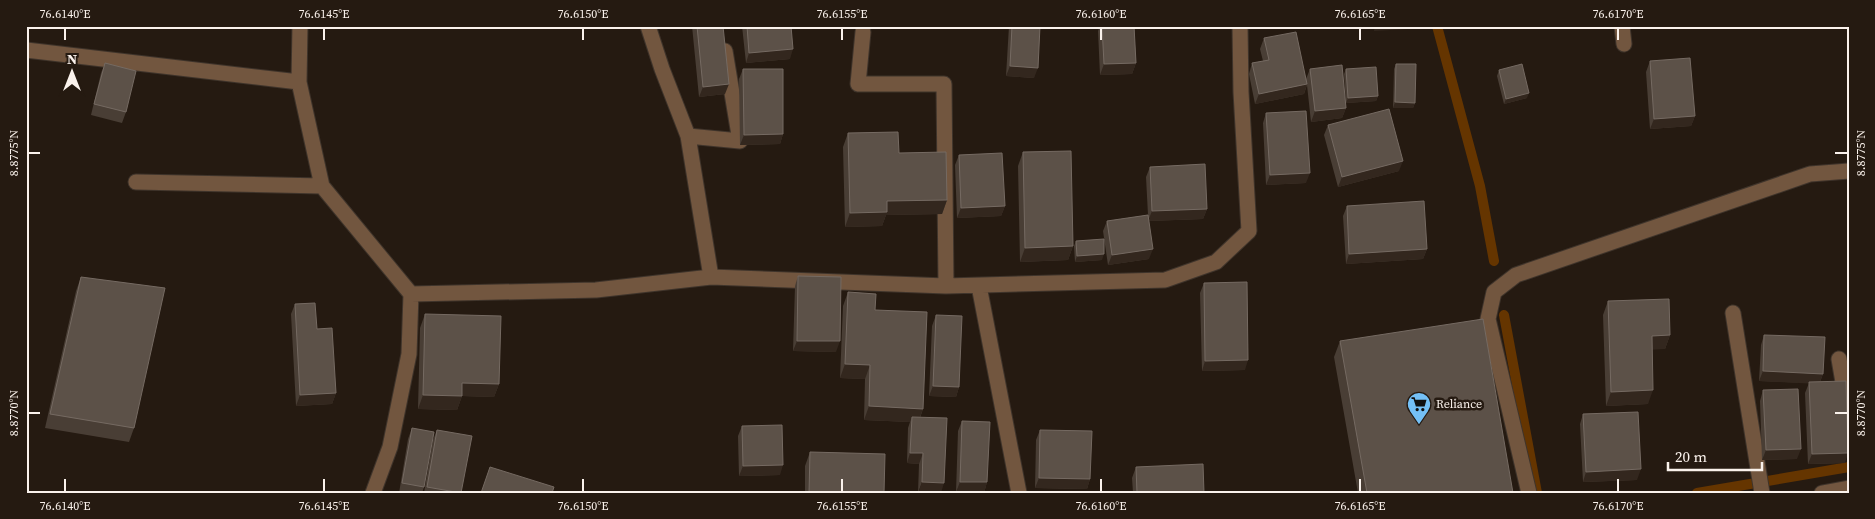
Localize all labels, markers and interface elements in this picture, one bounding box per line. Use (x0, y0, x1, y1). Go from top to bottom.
text: 76.6140°E (40, 6, 90, 22)
text: 76.6145°E (299, 6, 349, 22)
text: 76.6150°E (558, 6, 608, 22)
text: 76.6155°E (817, 6, 867, 22)
text: 76.6160°E (1076, 6, 1126, 22)
text: 76.6165°E (1335, 6, 1385, 22)
text: 76.6170°E (1593, 6, 1643, 22)
north arrow (48, 48, 98, 98)
text: N (67, 49, 77, 69)
text: 8.8775°N (6, 130, 22, 176)
text: 8.8775°N (1853, 130, 1869, 176)
text: 8.8770°N (6, 390, 22, 436)
text: 8.8770°N (1853, 390, 1869, 436)
supermarket icon: Reliance (1406, 391, 1432, 425)
place label: Reliance (1436, 396, 1482, 412)
scale bar (1668, 439, 1761, 471)
text: 20 m (1675, 446, 1707, 467)
text: 76.6140°E (40, 498, 90, 514)
text: 76.6145°E (299, 498, 349, 514)
text: 76.6150°E (558, 498, 608, 514)
text: 76.6155°E (817, 498, 867, 514)
text: 76.6160°E (1076, 498, 1126, 514)
text: 76.6165°E (1335, 498, 1385, 514)
text: 76.6170°E (1593, 498, 1643, 514)

